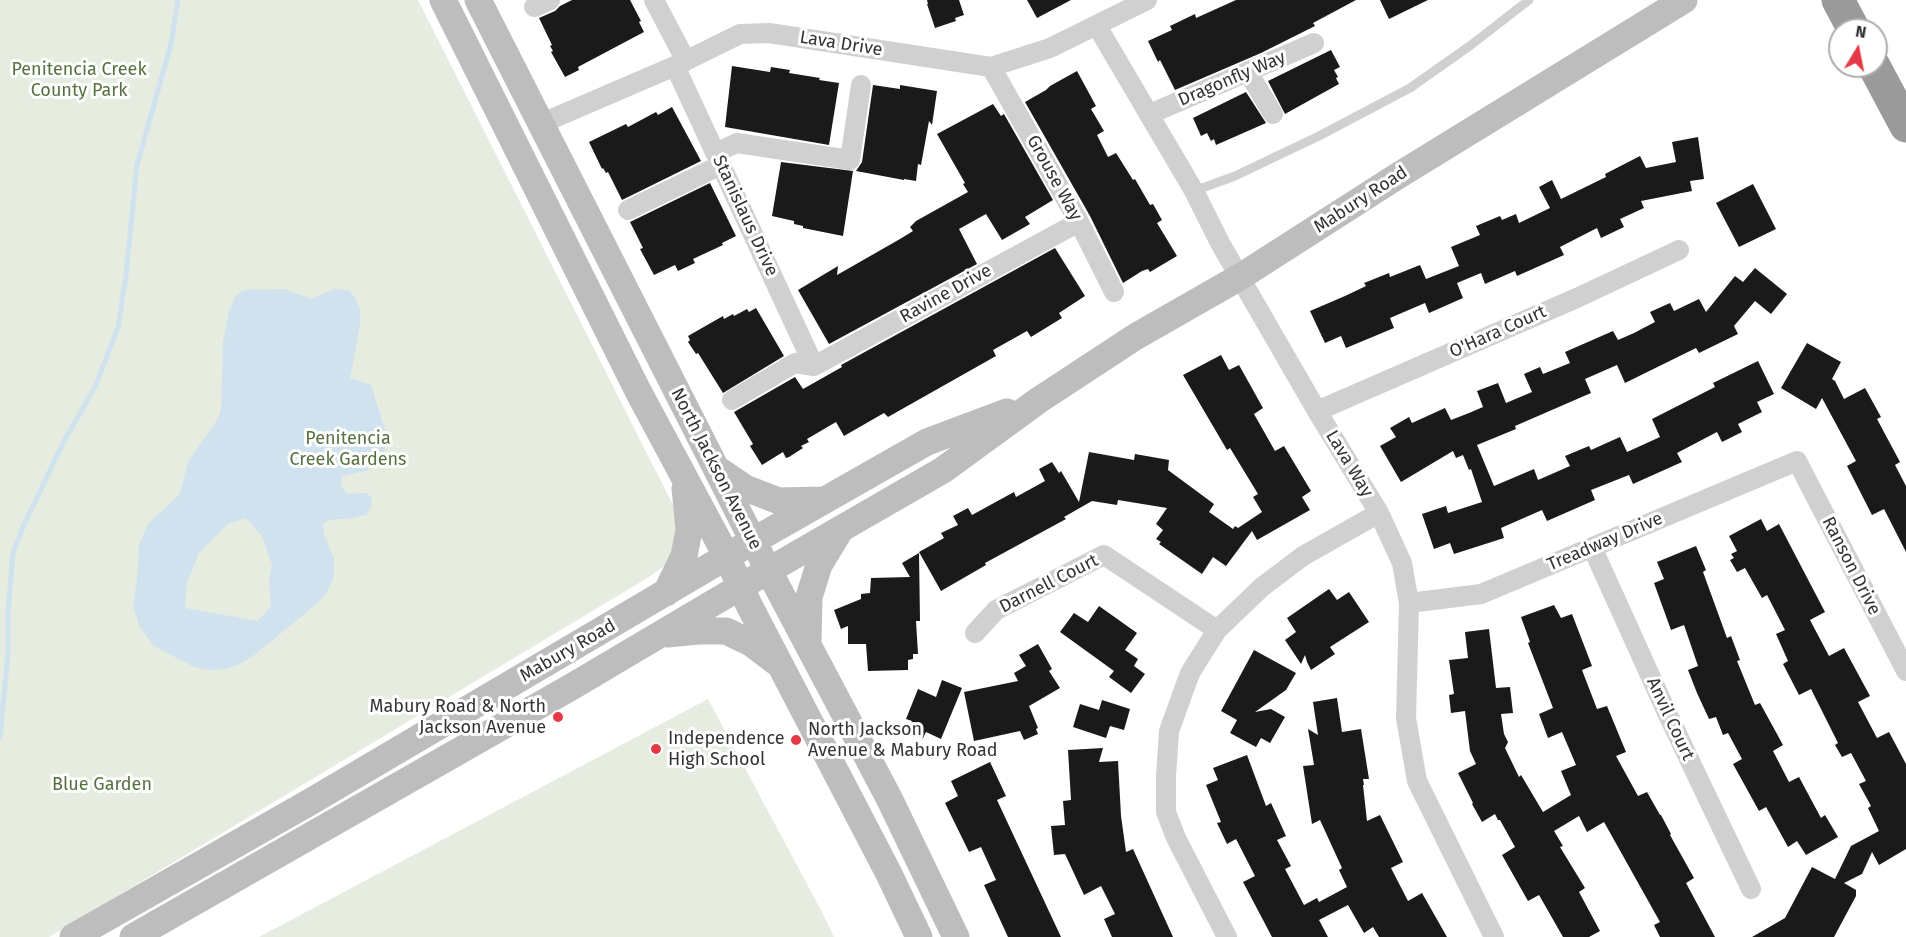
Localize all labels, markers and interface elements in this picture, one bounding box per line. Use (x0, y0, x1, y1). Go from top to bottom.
north arrow (1828, 18, 1888, 78)
text: N (1854, 21, 1868, 42)
street label: Lava Drive (798, 27, 884, 61)
street label: Dragonfly Way (1175, 47, 1289, 111)
park label: Penitencia Creek County Park (11, 59, 147, 101)
street label: Grouse Way (1022, 131, 1086, 225)
street label: Stanislaus Drive (708, 152, 782, 280)
street label: Mabury Road (1310, 162, 1412, 238)
street label: Ravine Drive (896, 260, 996, 328)
street label: O'Hara Court (1446, 301, 1550, 363)
street label: North Jackson Avenue (666, 385, 766, 553)
street label: Lava Way (1321, 427, 1377, 501)
park label: Penitencia Creek Gardens (290, 428, 406, 470)
street label: Treadway Drive (1544, 508, 1666, 576)
street label: Ranson Drive (1817, 513, 1885, 619)
street label: Darnell Court (996, 550, 1102, 618)
street label: Mabury Road (516, 615, 620, 687)
street label: Anvil Court (1641, 674, 1699, 764)
place label: Mabury Road & North Jackson Avenue (369, 696, 546, 738)
marker: Mabury Road & North Jackson Avenue (551, 710, 565, 724)
place label: North Jackson Avenue & Mabury Road (808, 719, 997, 762)
place label: Independence High School (668, 728, 785, 771)
marker: North Jackson Avenue & Mabury Road (789, 733, 803, 747)
marker: Independence High School (649, 742, 663, 756)
park label: Blue Garden (52, 774, 152, 796)

